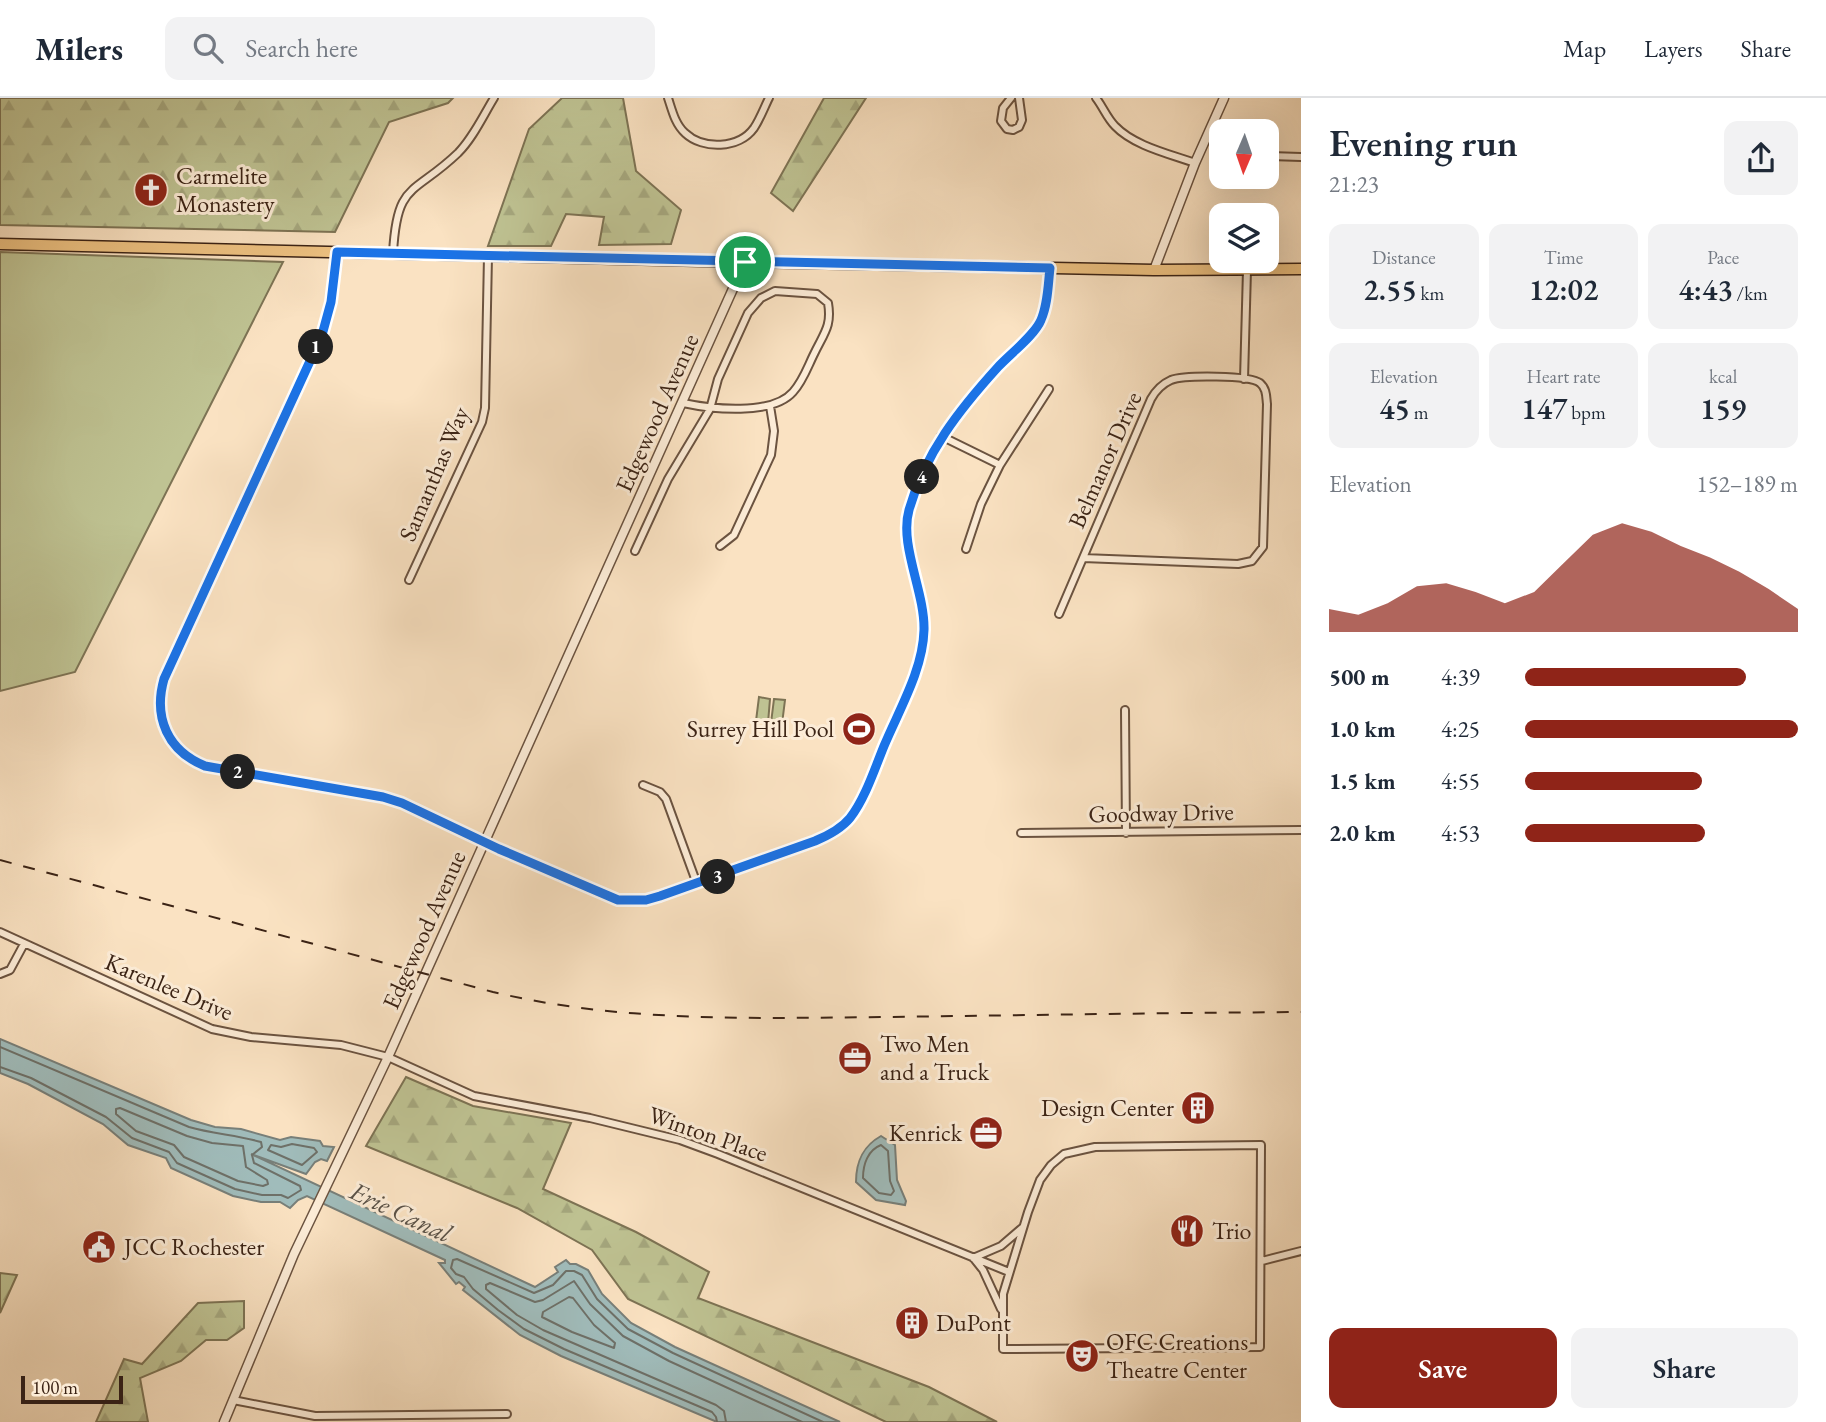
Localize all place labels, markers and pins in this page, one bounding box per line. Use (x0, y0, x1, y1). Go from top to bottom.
place label: Carmelite Monastery (176, 160, 275, 219)
church icon: Carmelite Monastery (132, 171, 170, 209)
pin (715, 232, 775, 292)
pin: 1 (298, 330, 334, 364)
pin: 4 (904, 460, 940, 494)
sports icon: Surrey Hill Pool (840, 710, 878, 748)
place label: Surrey Hill Pool (687, 713, 834, 744)
pin: 2 (220, 754, 256, 790)
pin: 3 (700, 860, 736, 894)
place label: Two Men and a Truck (880, 1028, 990, 1087)
office icon: Two Men and a Truck (836, 1039, 874, 1077)
building icon: Design Center (1179, 1089, 1217, 1127)
place label: Design Center (1041, 1092, 1174, 1123)
office icon: Kenrick (967, 1114, 1005, 1152)
place label: Kenrick (889, 1117, 963, 1148)
restaurant icon: Trio (1168, 1212, 1206, 1250)
place label: Trio (1212, 1215, 1252, 1246)
public building icon: JCC Rochester (80, 1228, 118, 1266)
place label: JCC Rochester (122, 1231, 264, 1262)
building icon: DuPont (893, 1304, 931, 1342)
place label: DuPont (936, 1307, 1011, 1338)
place label: OFC Creations Theatre Center (1106, 1326, 1248, 1385)
theatre icon: OFC Creations Theatre Center (1063, 1337, 1101, 1375)

